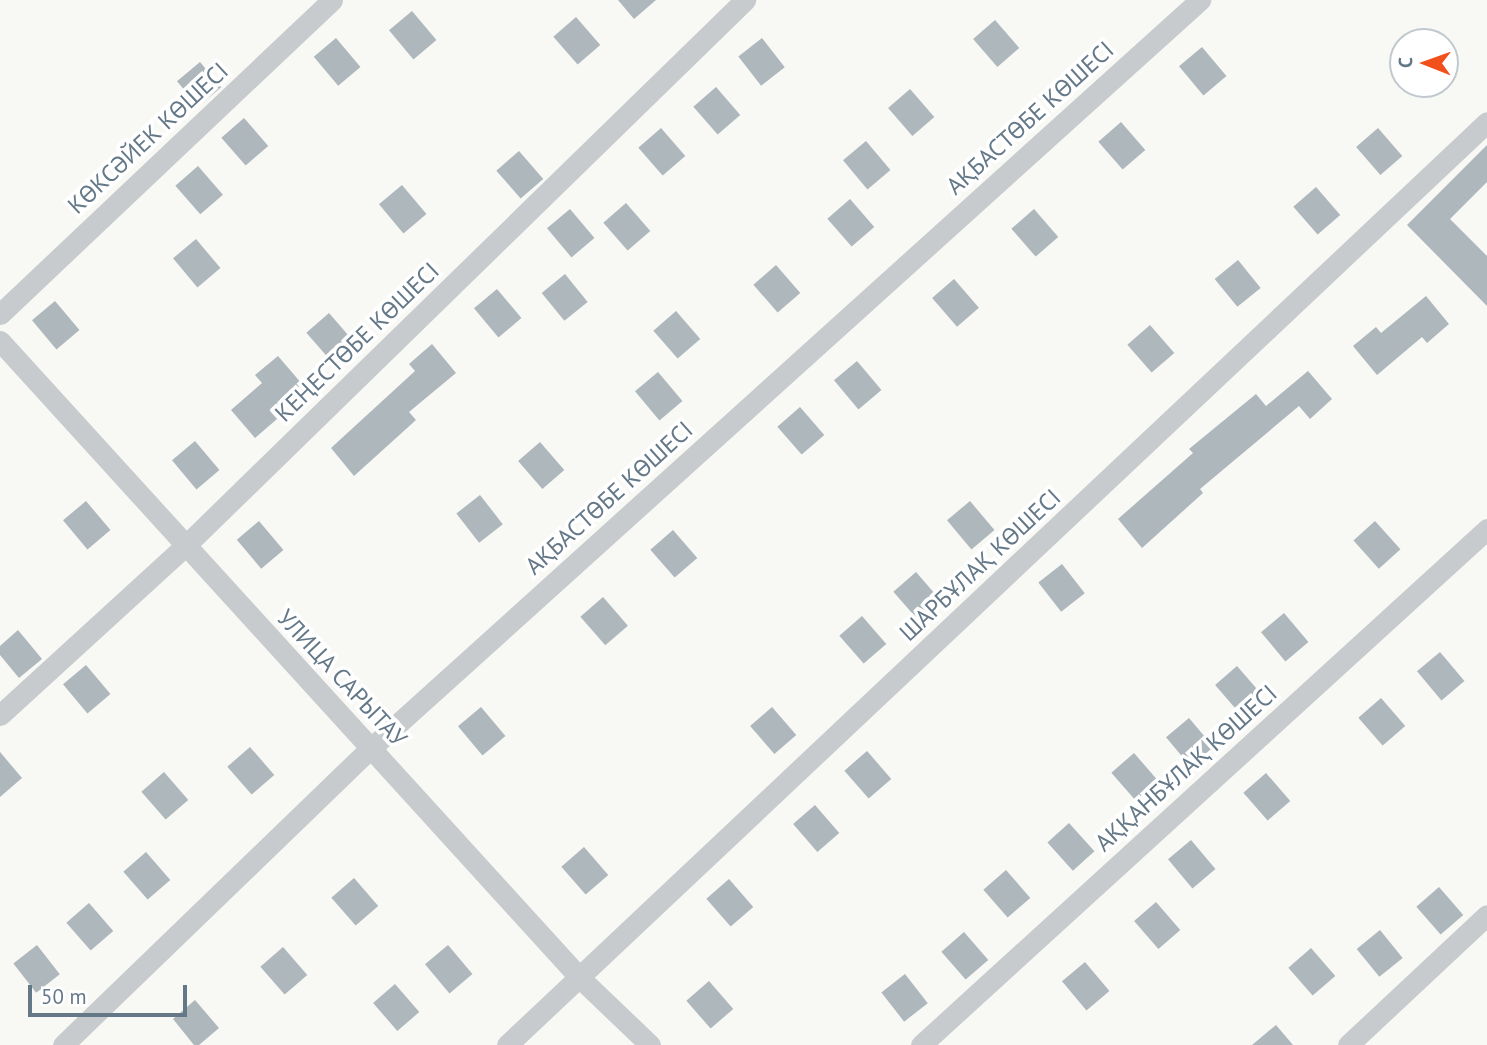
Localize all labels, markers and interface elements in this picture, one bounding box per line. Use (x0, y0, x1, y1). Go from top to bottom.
north arrow (1389, 28, 1459, 98)
street label: АҚБАСТӨБЕ КӨШЕСІ (940, 35, 1120, 201)
street label: КӨКСӘЙЕК КӨШЕСІ (62, 56, 234, 220)
text: С (1393, 57, 1417, 68)
street label: КЕҢЕСТӨБЕ КӨШЕСІ (269, 256, 445, 428)
street label: АҚБАСТӨБЕ КӨШЕСІ (519, 415, 699, 581)
street label: ШАРБҰЛАҚ КӨШЕСІ (893, 483, 1067, 647)
street label: УЛИЦА САРЫТАУ (271, 603, 413, 753)
street label: АҚҚАНБҰЛАҚ КӨШЕСІ (1089, 679, 1283, 857)
scale bar (32, 972, 191, 1016)
text: 50 m (41, 983, 87, 1010)

